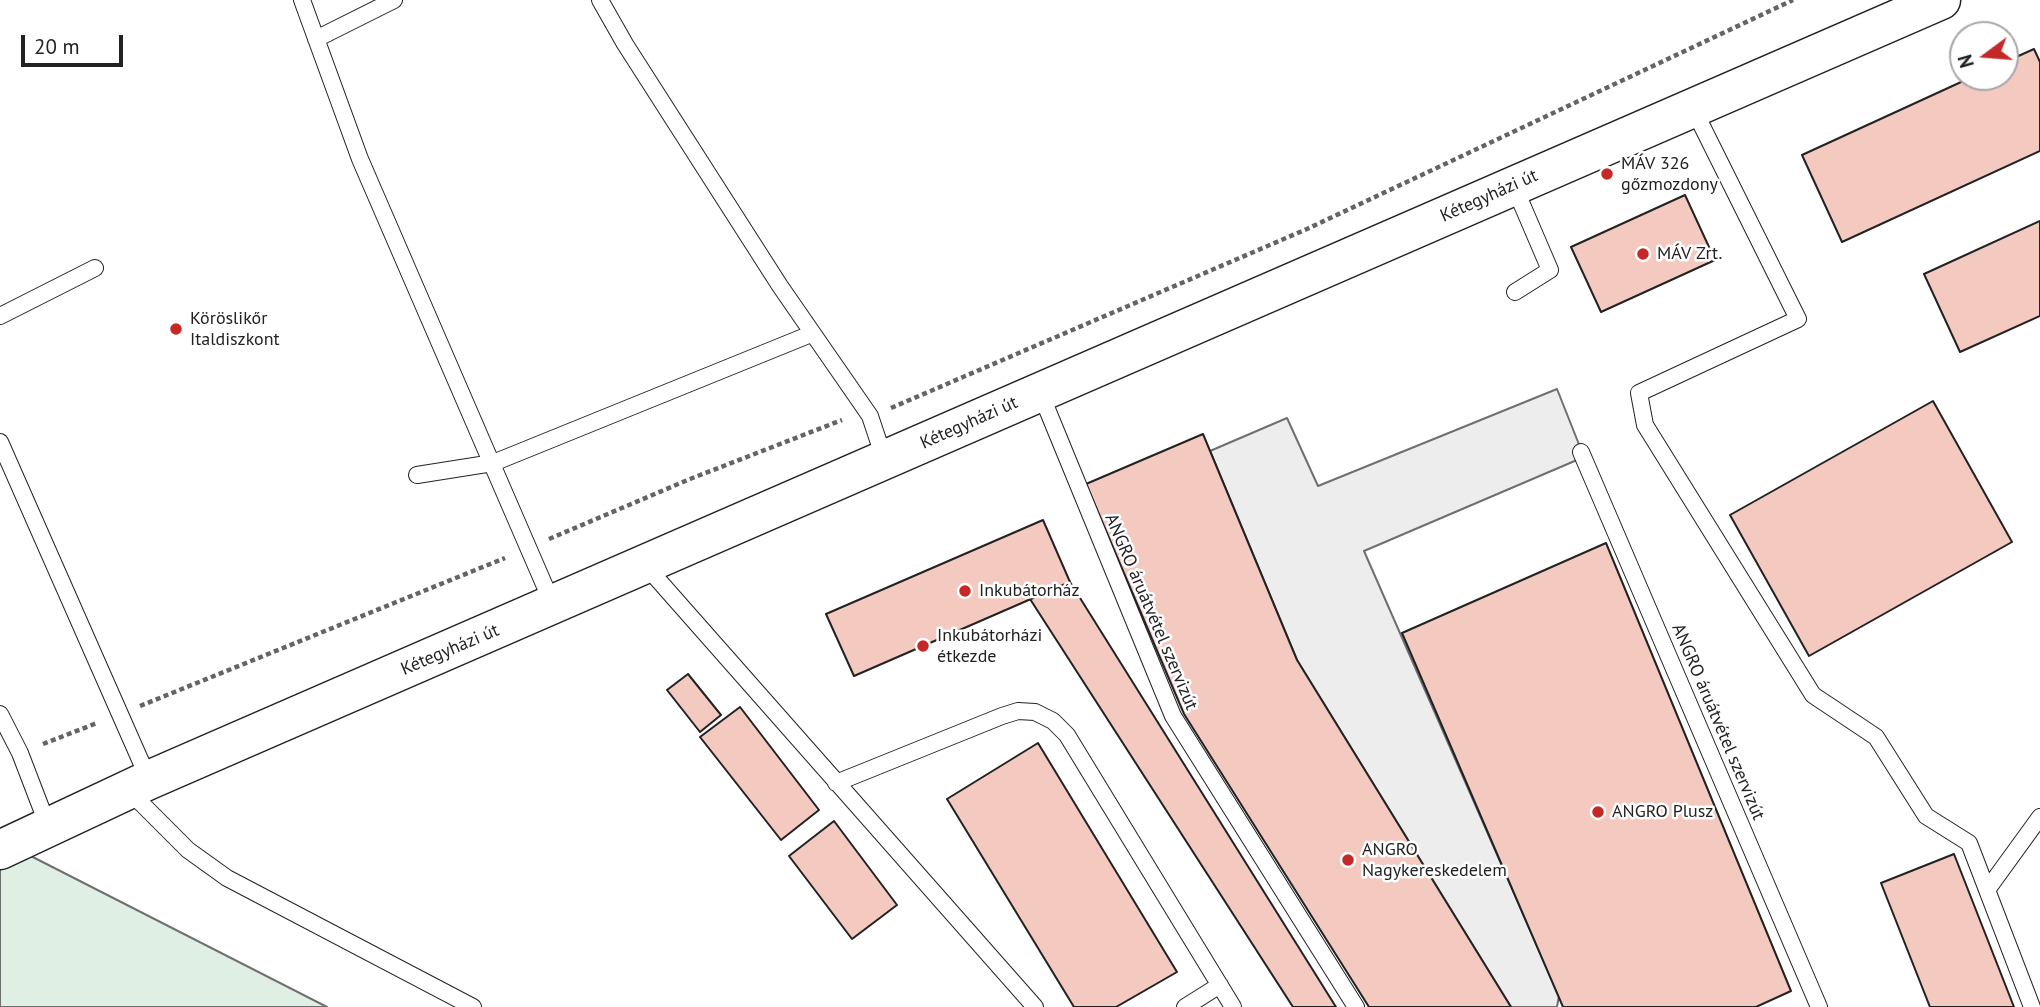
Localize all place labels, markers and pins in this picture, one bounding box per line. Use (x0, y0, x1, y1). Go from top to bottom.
place label: MÁV 326 gőzmozdony (1621, 153, 1718, 196)
marker: MÁV 326 gőzmozdony (1599, 166, 1615, 182)
place label: MÁV Zrt. (1657, 243, 1722, 265)
marker: MÁV Zrt. (1635, 246, 1651, 262)
place label: Köröslikőr Italdiszkont (190, 308, 280, 350)
marker: Köröslikőr Italdiszkont (168, 321, 184, 337)
place label: Inkubátorház (979, 580, 1080, 602)
marker: Inkubátorház (957, 583, 973, 599)
place label: Inkubátorházi étkezde (937, 625, 1042, 668)
marker: Inkubátorházi étkezde (915, 638, 931, 654)
place label: ANGRO Plusz (1612, 801, 1713, 823)
marker: ANGRO Plusz (1590, 804, 1606, 820)
place label: ANGRO Nagykereskedelem (1362, 839, 1507, 882)
marker: ANGRO Nagykereskedelem (1340, 852, 1356, 868)

